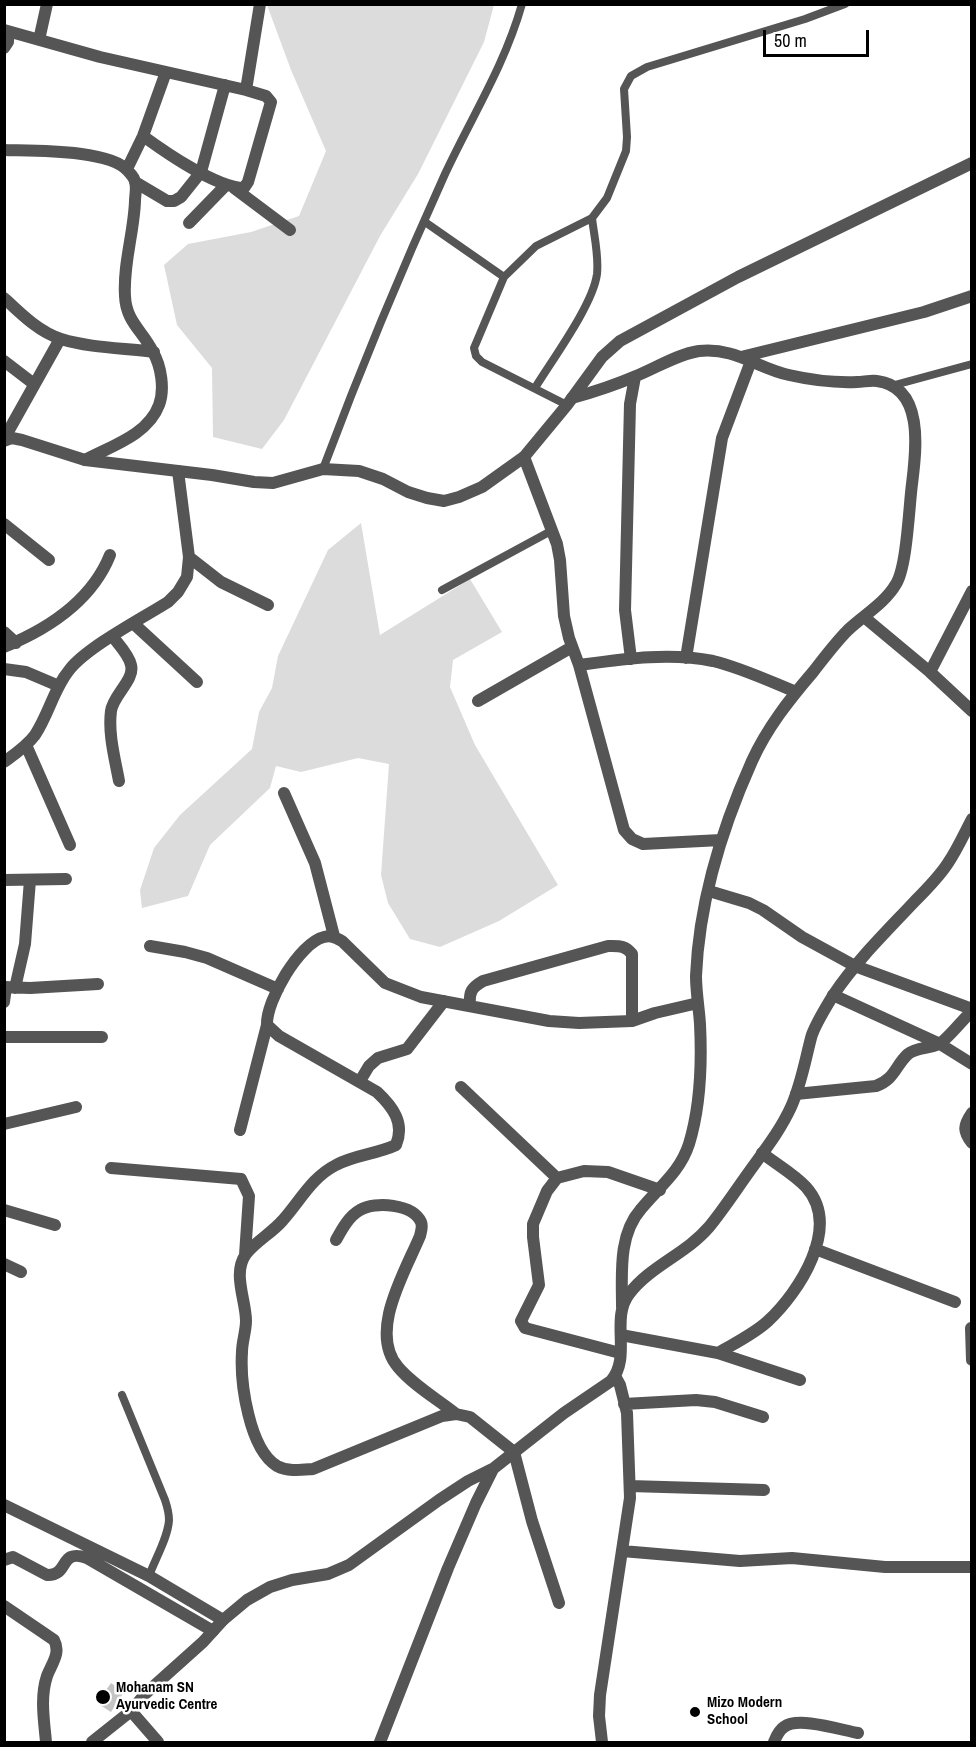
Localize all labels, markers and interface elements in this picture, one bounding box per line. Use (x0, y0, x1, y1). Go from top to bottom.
scale bar (766, 18, 872, 56)
text: 50 m (774, 28, 807, 53)
place label: Mohanam SN Ayurvedic Centre (116, 1679, 217, 1714)
marker: Mohanam SN Ayurvedic Centre (94, 1688, 112, 1706)
place label: Mizo Modern School (707, 1694, 782, 1729)
marker: Mizo Modern School (688, 1705, 702, 1719)

